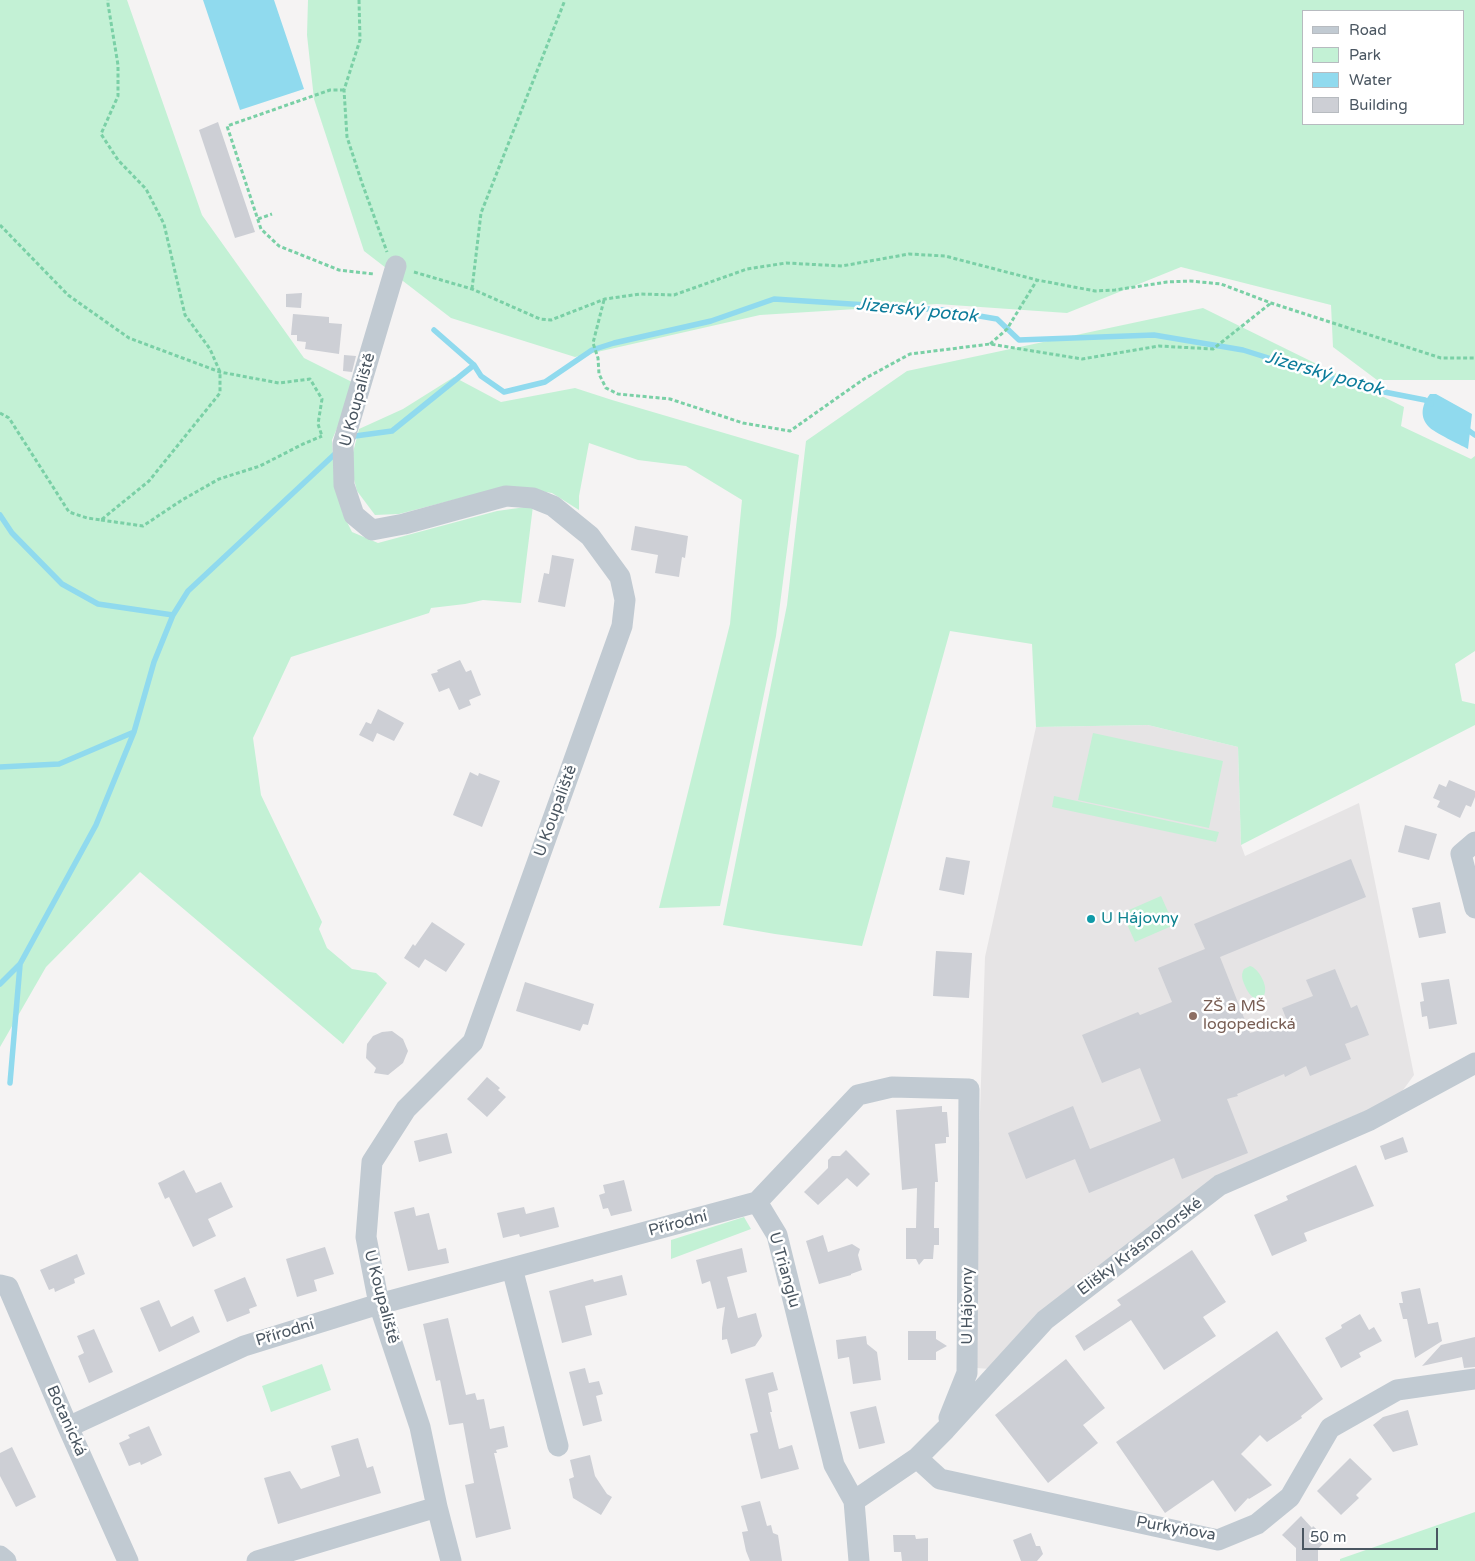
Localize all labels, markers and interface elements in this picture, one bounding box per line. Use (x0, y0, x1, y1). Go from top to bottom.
legend (1302, 10, 1465, 125)
text: Road (1349, 21, 1387, 39)
text: Park (1349, 46, 1381, 64)
text: Water (1349, 71, 1392, 89)
text: Building (1349, 96, 1408, 114)
water label: Jizerský potok (855, 294, 979, 328)
water label: Jizerský potok (1263, 347, 1385, 401)
street label: U Koupaliště (336, 351, 380, 449)
street label: U Koupaliště (531, 763, 581, 859)
place label: U Hájovny (1101, 909, 1179, 929)
marker: U Hájovny (1085, 913, 1097, 925)
place label: ZŠ a MŠ logopedická (1203, 997, 1296, 1035)
marker: ZŠ a MŠ logopedická (1187, 1010, 1199, 1022)
street label: Elišky Krásnohorské (1074, 1194, 1206, 1300)
street label: Přírodní (646, 1207, 710, 1241)
street label: U Trianglu (764, 1230, 804, 1310)
street label: U Koupaliště (359, 1248, 403, 1346)
street label: U Hájovny (958, 1267, 978, 1345)
street label: Přírodní (253, 1315, 317, 1351)
street label: Botanická (42, 1383, 90, 1459)
street label: Purkyňova (1135, 1513, 1217, 1545)
scale bar (1305, 1518, 1441, 1550)
text: 50 m (1310, 1528, 1347, 1546)

